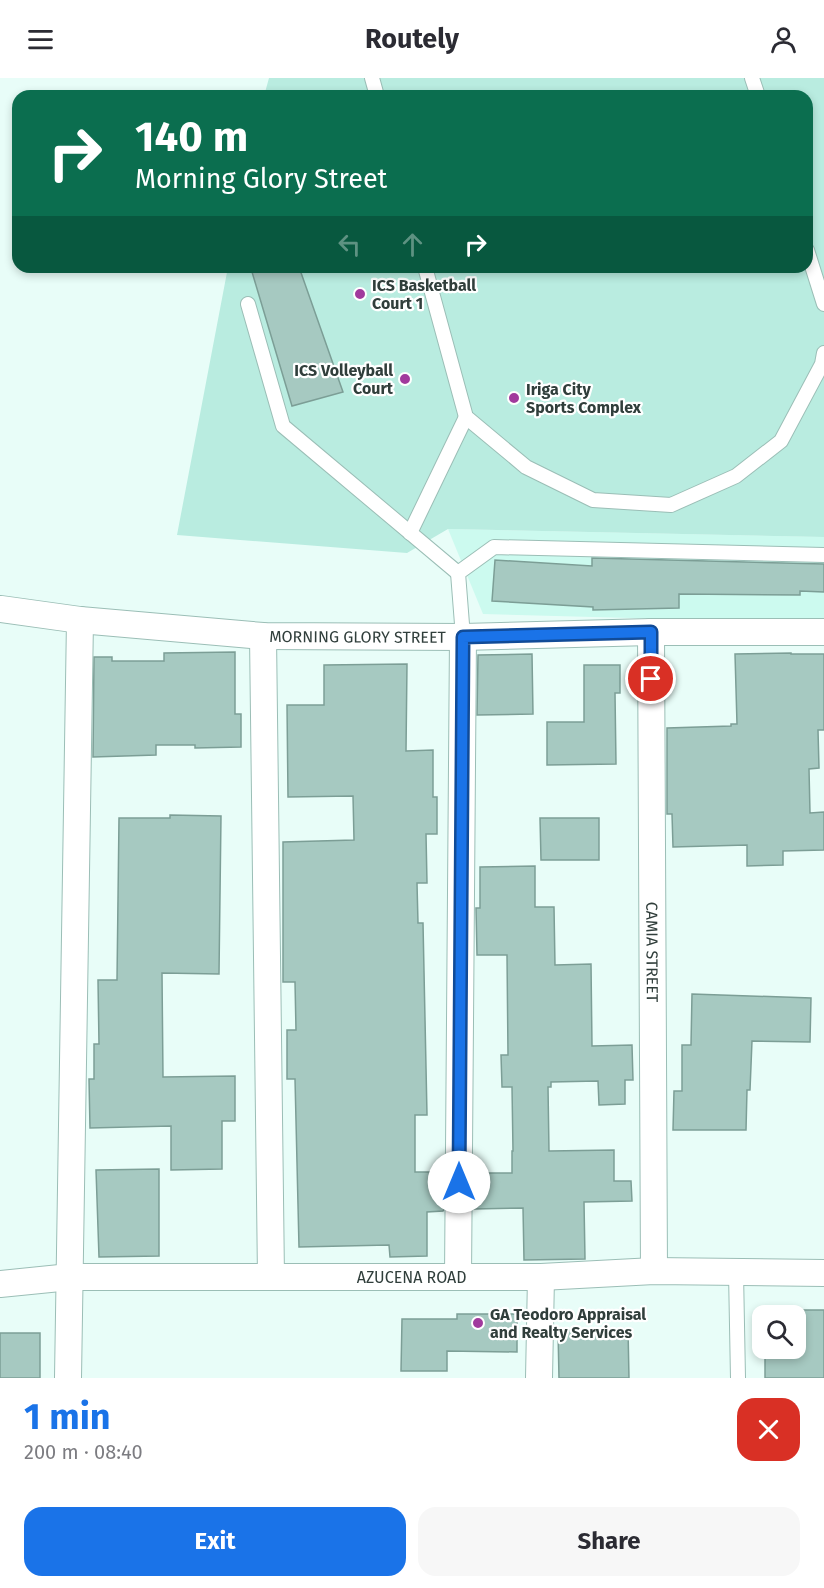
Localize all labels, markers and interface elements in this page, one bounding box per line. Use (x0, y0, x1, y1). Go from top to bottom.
icon: menu (24, 23, 57, 56)
text: Routely (365, 23, 459, 55)
icon: person (767, 23, 800, 56)
text: 140 m (135, 112, 248, 162)
icon: right (36, 114, 114, 192)
text: Morning Glory Street (135, 163, 387, 195)
icon: left (333, 228, 366, 261)
icon: ahead (396, 228, 429, 261)
icon: right (459, 228, 492, 261)
place label: ICS Basketball Court 1 (372, 276, 476, 313)
marker: ICS Basketball Court 1 (353, 287, 367, 301)
place label: ICS Volleyball Court (294, 361, 394, 398)
marker: ICS Volleyball Court (398, 372, 412, 386)
place label: Iriga City Sports Complex (526, 380, 642, 417)
marker: Iriga City Sports Complex (507, 391, 521, 405)
street label: MORNING GLORY STREET (269, 627, 447, 647)
pin (625, 653, 676, 704)
icon: arrive (634, 662, 667, 695)
street label: CAMIA STREET (642, 902, 662, 1003)
position arrow (427, 1150, 491, 1214)
street label: AZUCENA ROAD (357, 1268, 467, 1287)
place label: GA Teodoro Appraisal and Realty Services (490, 1305, 646, 1342)
map controls (752, 1305, 806, 1359)
button: search (752, 1305, 806, 1359)
marker: GA Teodoro Appraisal and Realty Services (471, 1316, 485, 1330)
text: 1 min (24, 1395, 111, 1439)
button: close (737, 1398, 800, 1461)
text: 200 m · 08:40 (24, 1440, 143, 1464)
button: Exit (24, 1507, 406, 1576)
button: Share (418, 1507, 800, 1576)

